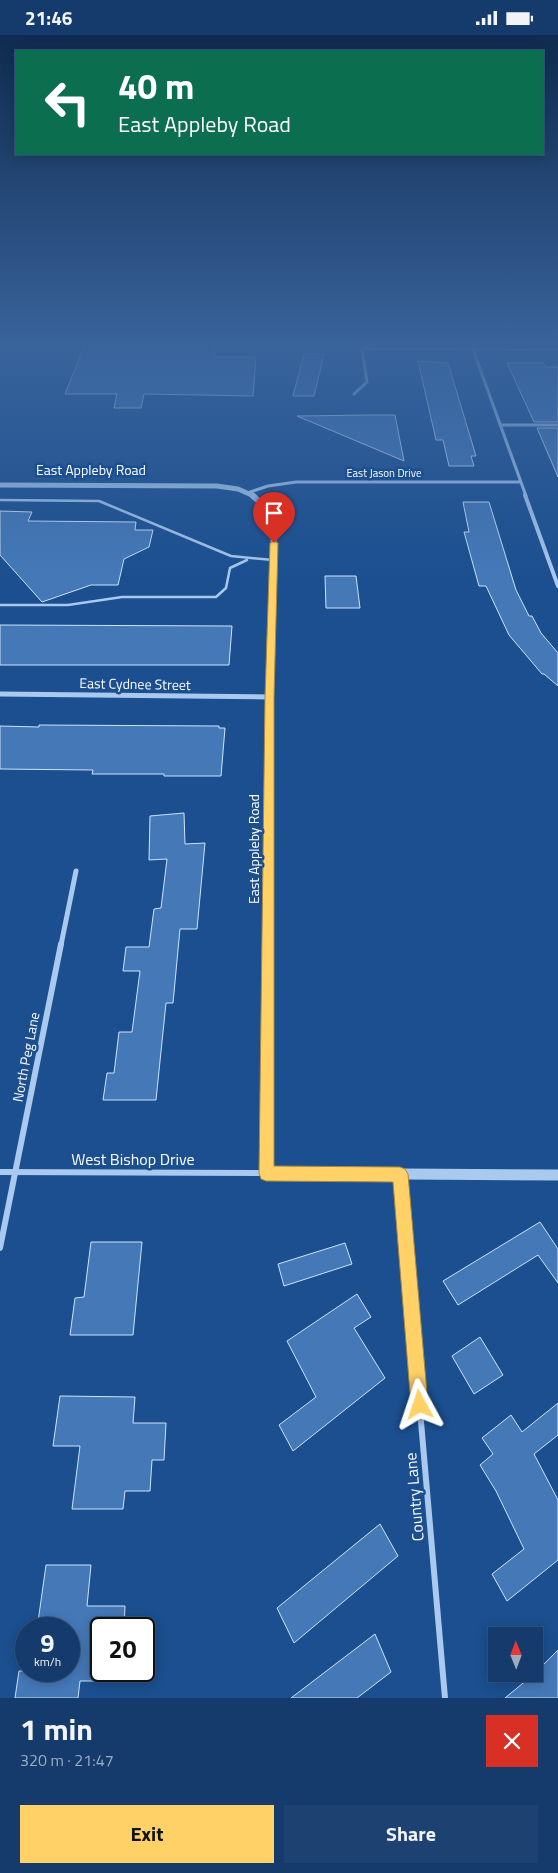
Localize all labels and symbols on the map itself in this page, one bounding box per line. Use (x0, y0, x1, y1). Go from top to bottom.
street label: East Appleby Road (36, 459, 146, 480)
street label: East Jason Drive (347, 465, 422, 481)
pin (253, 492, 295, 543)
street label: East Cydnee Street (79, 672, 191, 695)
street label: East Appleby Road (243, 794, 264, 904)
street label: North Peg Lane (7, 1010, 45, 1104)
street label: West Bishop Drive (71, 1147, 195, 1171)
position arrow (393, 1378, 445, 1430)
street label: Country Lane (398, 1452, 430, 1542)
speed limit sign: 20 (90, 1617, 155, 1682)
north arrow (488, 1627, 542, 1683)

